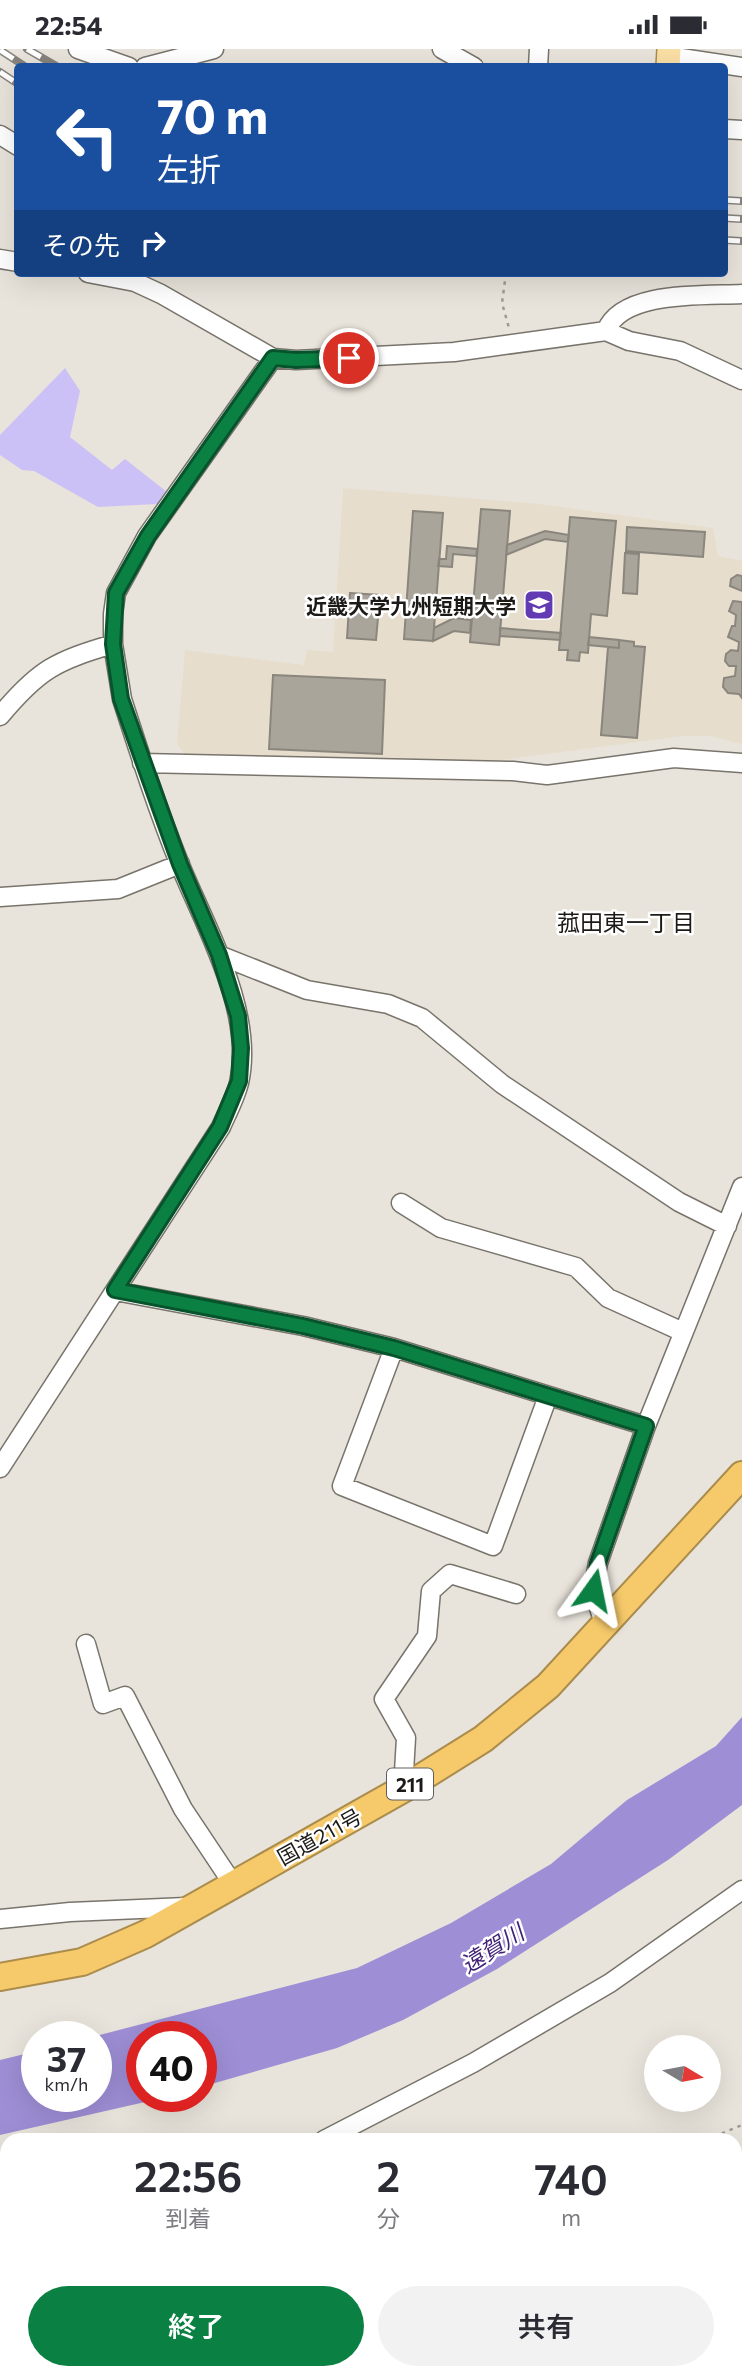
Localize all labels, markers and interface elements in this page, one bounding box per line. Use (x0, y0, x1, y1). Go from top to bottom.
text: 22:54 (35, 9, 103, 40)
text: 70 m (157, 84, 268, 144)
icon: left (42, 91, 133, 182)
text: 左折 (157, 148, 221, 188)
icon: right (134, 224, 172, 262)
text: その先 (42, 229, 120, 260)
pin (319, 328, 379, 388)
icon: arrive (330, 339, 368, 377)
school or university icon: 近畿大学九州短期大学 (522, 588, 556, 622)
place label: 近畿大学九州短期大学 (306, 593, 516, 618)
district label: 菰田東一丁目 (557, 908, 695, 936)
position arrow (556, 1553, 630, 1627)
road number: 211 (387, 1769, 433, 1799)
street label: 国道211号 (272, 1803, 366, 1869)
water label: 遠賀川 (455, 1916, 531, 1978)
speed limit sign: 40 (126, 2021, 217, 2112)
north arrow (644, 2035, 721, 2112)
map controls (644, 2035, 721, 2112)
text: 37 (47, 2036, 86, 2079)
text: km/h (45, 2073, 88, 2095)
text: 22:56 (134, 2149, 242, 2201)
text: 2 (376, 2149, 400, 2201)
text: 740 (534, 2152, 608, 2204)
text: m (561, 2203, 581, 2231)
text: 到着 (165, 2204, 211, 2232)
text: 分 (377, 2204, 400, 2232)
button: 終了 (28, 2286, 364, 2366)
button: 共有 (378, 2286, 714, 2366)

